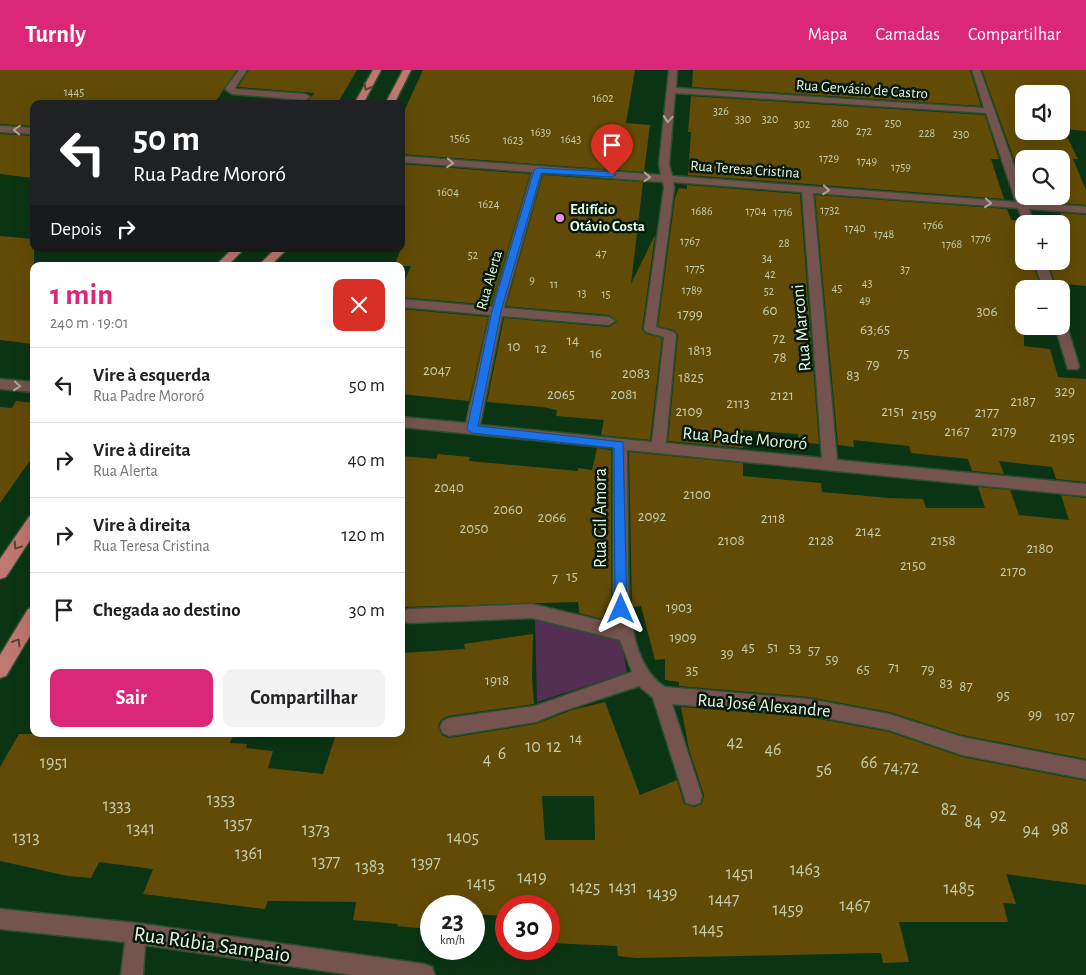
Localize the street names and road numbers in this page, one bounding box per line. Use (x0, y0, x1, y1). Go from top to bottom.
street label: Rua Gervásio de Castro (796, 77, 928, 102)
street label: Rua Teresa Cristina (690, 158, 800, 181)
street label: Rua Alerta (474, 249, 505, 311)
street label: Rua Marconi (789, 284, 815, 372)
street label: Rua Padre Mororó (682, 425, 808, 453)
street label: Rua Gil Amora (592, 468, 610, 568)
street label: Rua José Alexandre (697, 691, 831, 721)
street label: Rua Rúbia Sampaio (132, 923, 291, 966)

